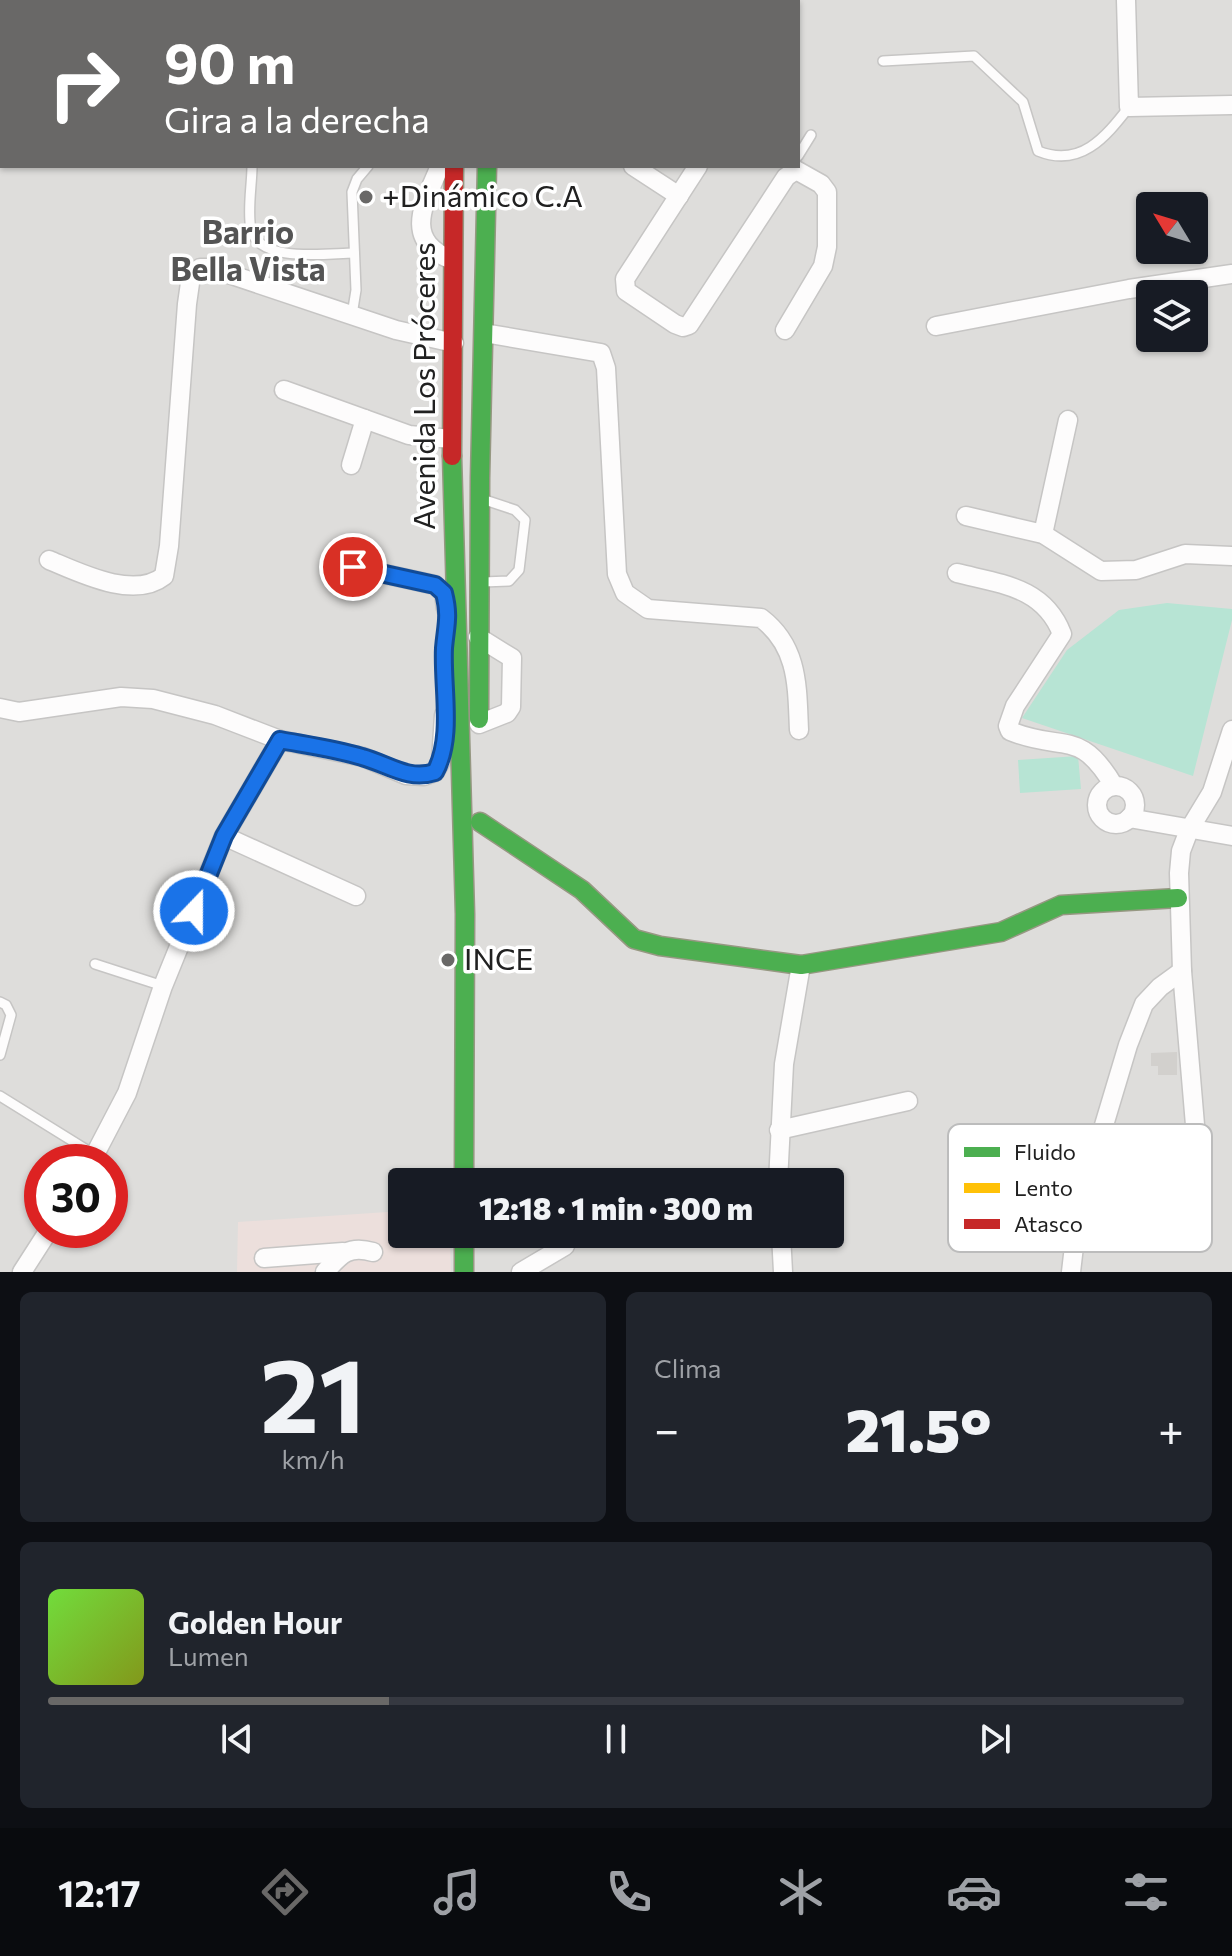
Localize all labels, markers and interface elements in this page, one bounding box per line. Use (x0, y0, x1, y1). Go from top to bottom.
text: 90 m (164, 27, 295, 96)
icon: right (32, 32, 136, 136)
text: Gira a la derecha (164, 96, 430, 140)
place label: +Dinámico C.A (382, 176, 583, 213)
marker: +Dinámico C.A (357, 188, 375, 206)
north arrow (1136, 192, 1208, 264)
map controls (1136, 192, 1208, 352)
district label: Barrio Bella Vista (170, 211, 326, 288)
street label: Avenida Los Próceres (404, 242, 441, 530)
button: layers (1136, 280, 1208, 352)
pin (319, 533, 387, 601)
icon: arrive (331, 545, 375, 589)
position arrow (152, 869, 236, 953)
place label: INCE (464, 939, 533, 976)
marker: INCE (439, 951, 457, 969)
legend (948, 1124, 1212, 1252)
text: Fluido (1014, 1138, 1076, 1165)
speed limit sign: 30 (24, 1144, 128, 1248)
text: Lento (1014, 1174, 1073, 1201)
text: 12:18 · 1 min · 300 m (479, 1189, 753, 1226)
text: Atasco (1014, 1210, 1083, 1237)
text: 21 (260, 1327, 366, 1454)
text: Clima (654, 1352, 721, 1383)
text: 21.5° (845, 1391, 992, 1464)
text: − (654, 1401, 679, 1455)
text: + (1158, 1401, 1184, 1455)
text: km/h (281, 1443, 345, 1474)
text: Golden Hour (168, 1603, 342, 1640)
text: Lumen (168, 1640, 249, 1671)
icon: previous (215, 1717, 259, 1761)
icon: pause (594, 1717, 638, 1761)
icon: next (973, 1717, 1017, 1761)
icon: directions (257, 1864, 313, 1920)
icon: music (429, 1864, 485, 1920)
icon: phone (601, 1864, 657, 1920)
icon: climate (773, 1864, 829, 1920)
icon: car (946, 1864, 1002, 1920)
icon: filters (1118, 1864, 1174, 1920)
text: 12:17 (58, 1870, 140, 1914)

